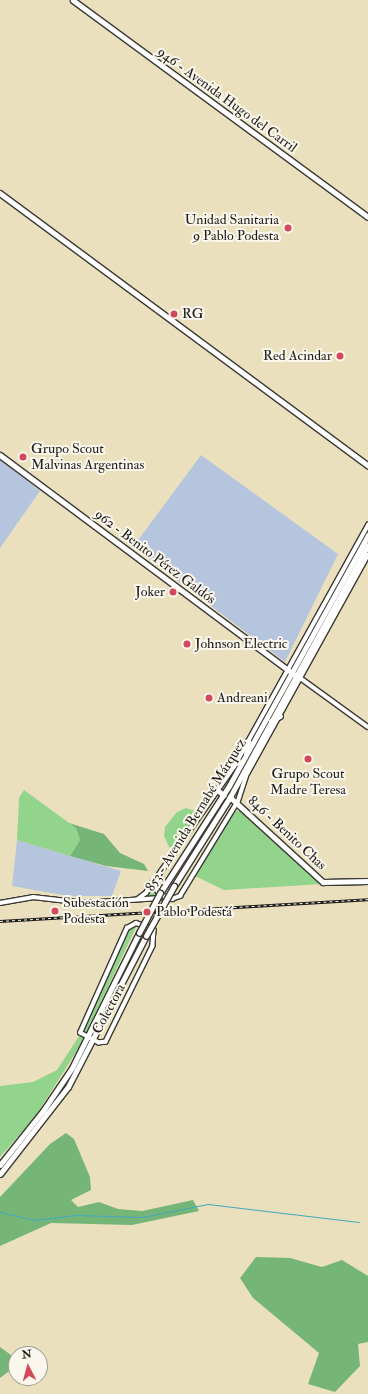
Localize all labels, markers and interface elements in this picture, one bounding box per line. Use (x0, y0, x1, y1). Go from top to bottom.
street label: 946 - Avenida Hugo del Carril (154, 44, 300, 156)
place label: Unidad Sanitaria 9 Pablo Podesta (185, 212, 279, 244)
marker: Unidad Sanitaria 9 Pablo Podesta (282, 222, 294, 234)
place label: RG (182, 306, 204, 322)
marker: RG (169, 309, 179, 319)
place label: Red Acindar (263, 348, 332, 364)
marker: Red Acindar (335, 351, 345, 361)
place label: Grupo Scout Malvinas Argentinas (31, 441, 144, 474)
marker: Grupo Scout Malvinas Argentinas (18, 452, 28, 462)
street label: 962 - Benito Pérez Galdós (91, 506, 219, 608)
place label: Joker (135, 584, 165, 600)
marker: Joker (168, 587, 178, 597)
place label: Johnson Electric (195, 636, 288, 652)
marker: Johnson Electric (182, 639, 192, 649)
place label: Andreani (217, 690, 268, 706)
marker: Andreani (204, 693, 214, 703)
street label: 853 - Avenida Bernabé Márquez (142, 735, 250, 895)
marker: Grupo Scout Madre Teresa (303, 754, 313, 764)
place label: Grupo Scout Madre Teresa (270, 766, 346, 798)
street label: 846 - Benito Chas (244, 792, 330, 874)
place label: Subestación Podesta (63, 895, 129, 928)
place label: Pablo Podestá (156, 904, 232, 920)
marker: Subestación Podesta (50, 906, 60, 916)
marker: Pablo Podestá (141, 906, 153, 918)
street label: Colectora (89, 981, 129, 1037)
north arrow (8, 1346, 48, 1386)
text: N (21, 1348, 32, 1362)

